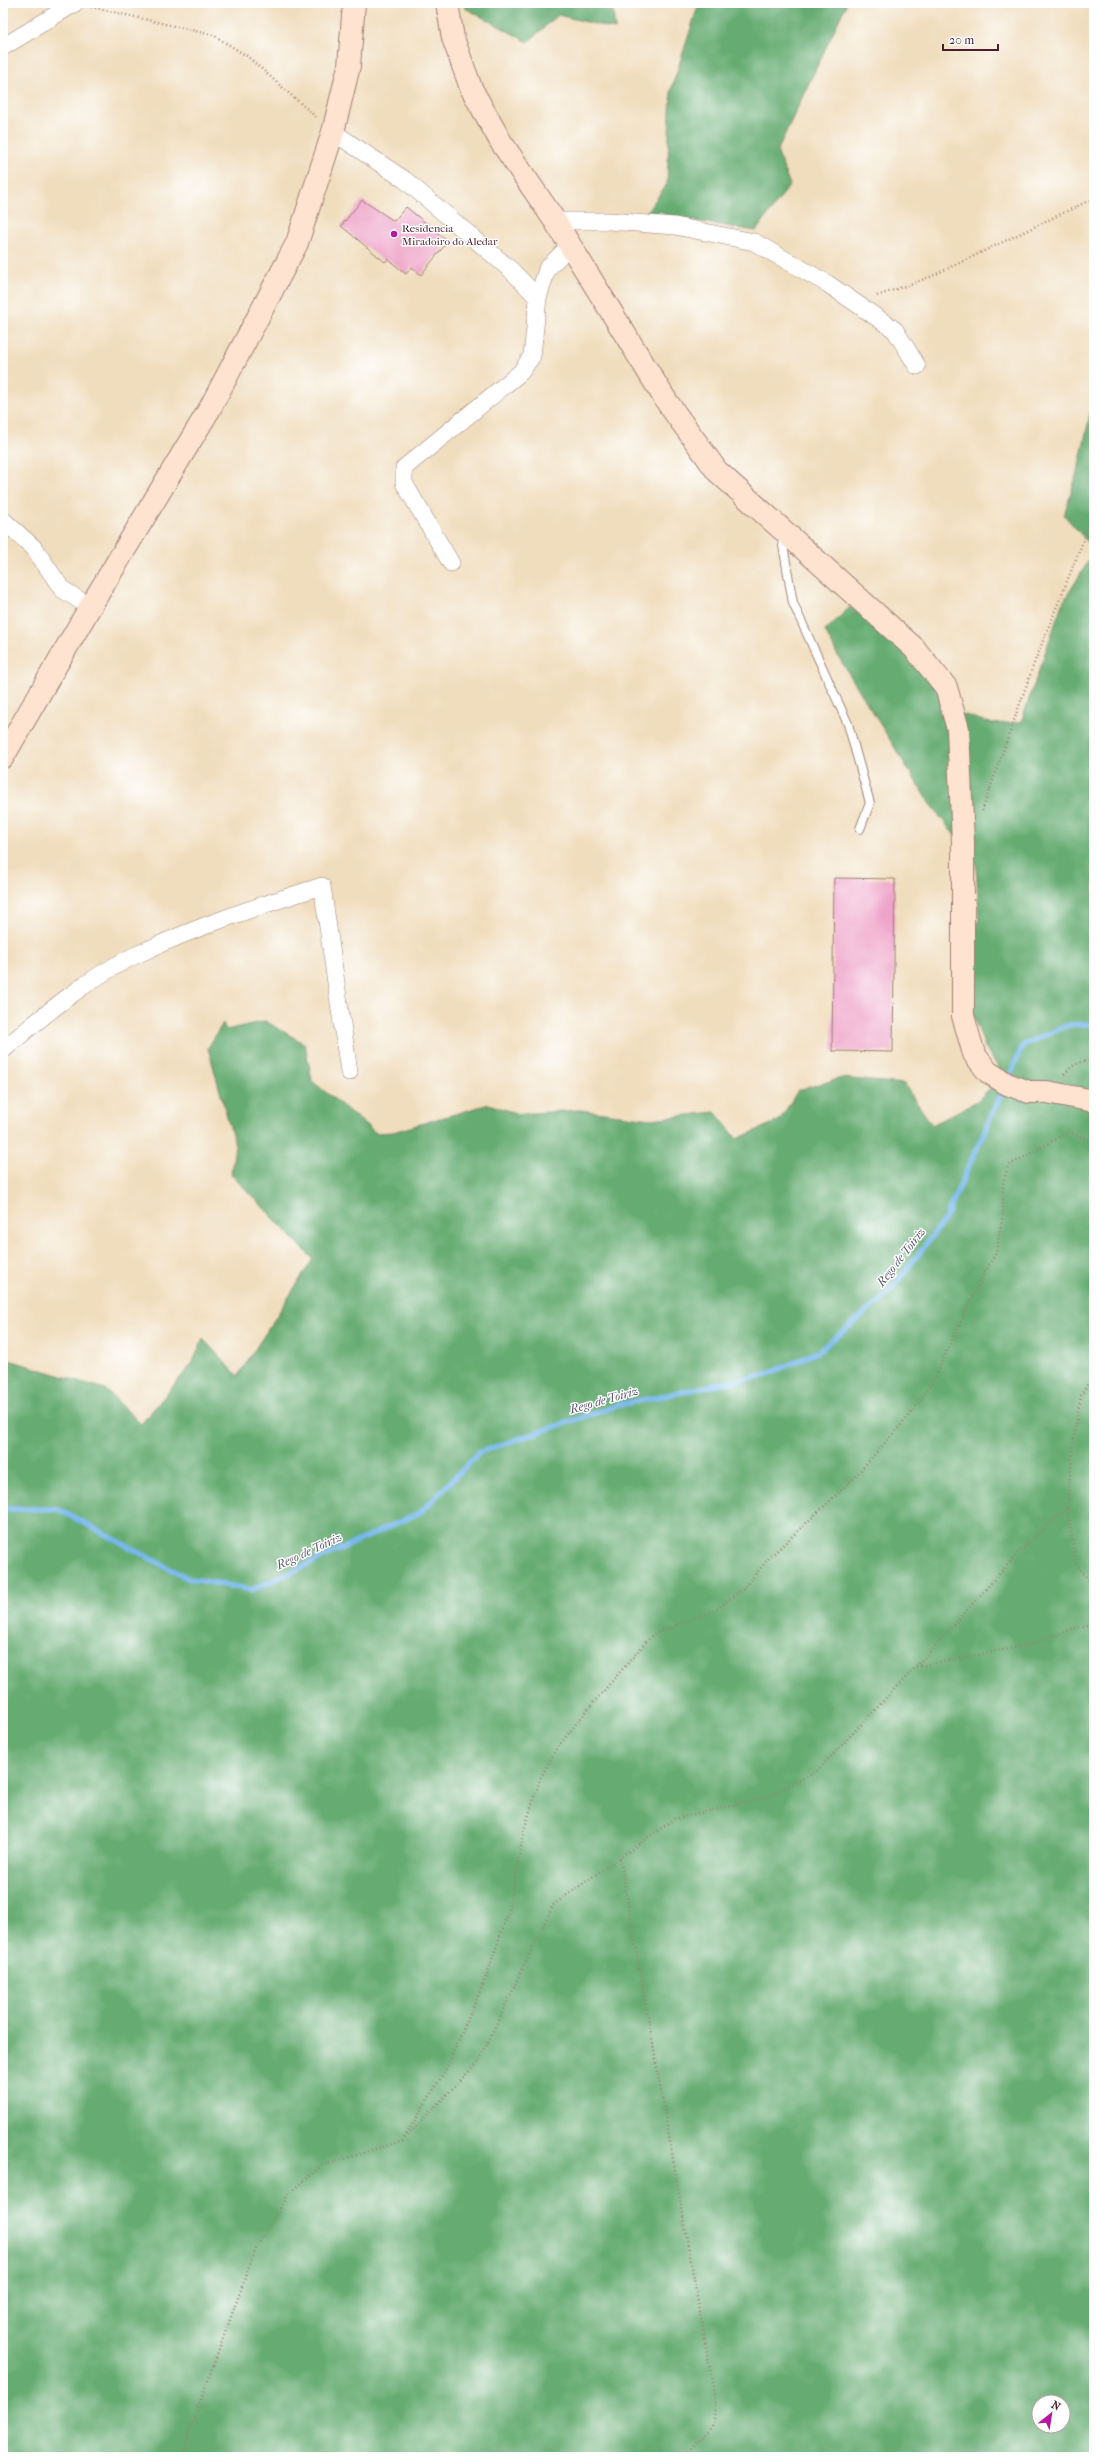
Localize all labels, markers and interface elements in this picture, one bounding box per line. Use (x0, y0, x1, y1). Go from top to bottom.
scale bar (943, 26, 998, 52)
text: 20 m (949, 33, 974, 47)
place label: Residencia Miradoiro do Aledar (402, 222, 498, 248)
marker: Residencia Miradoiro do Aledar (389, 229, 399, 239)
water label: Rego de Toiriz (873, 1225, 928, 1290)
water label: Rego de Toiriz (567, 1384, 640, 1417)
water label: Rego de Toiriz (273, 1530, 344, 1573)
north arrow (1031, 2394, 1071, 2434)
text: N (1049, 2398, 1063, 2414)

